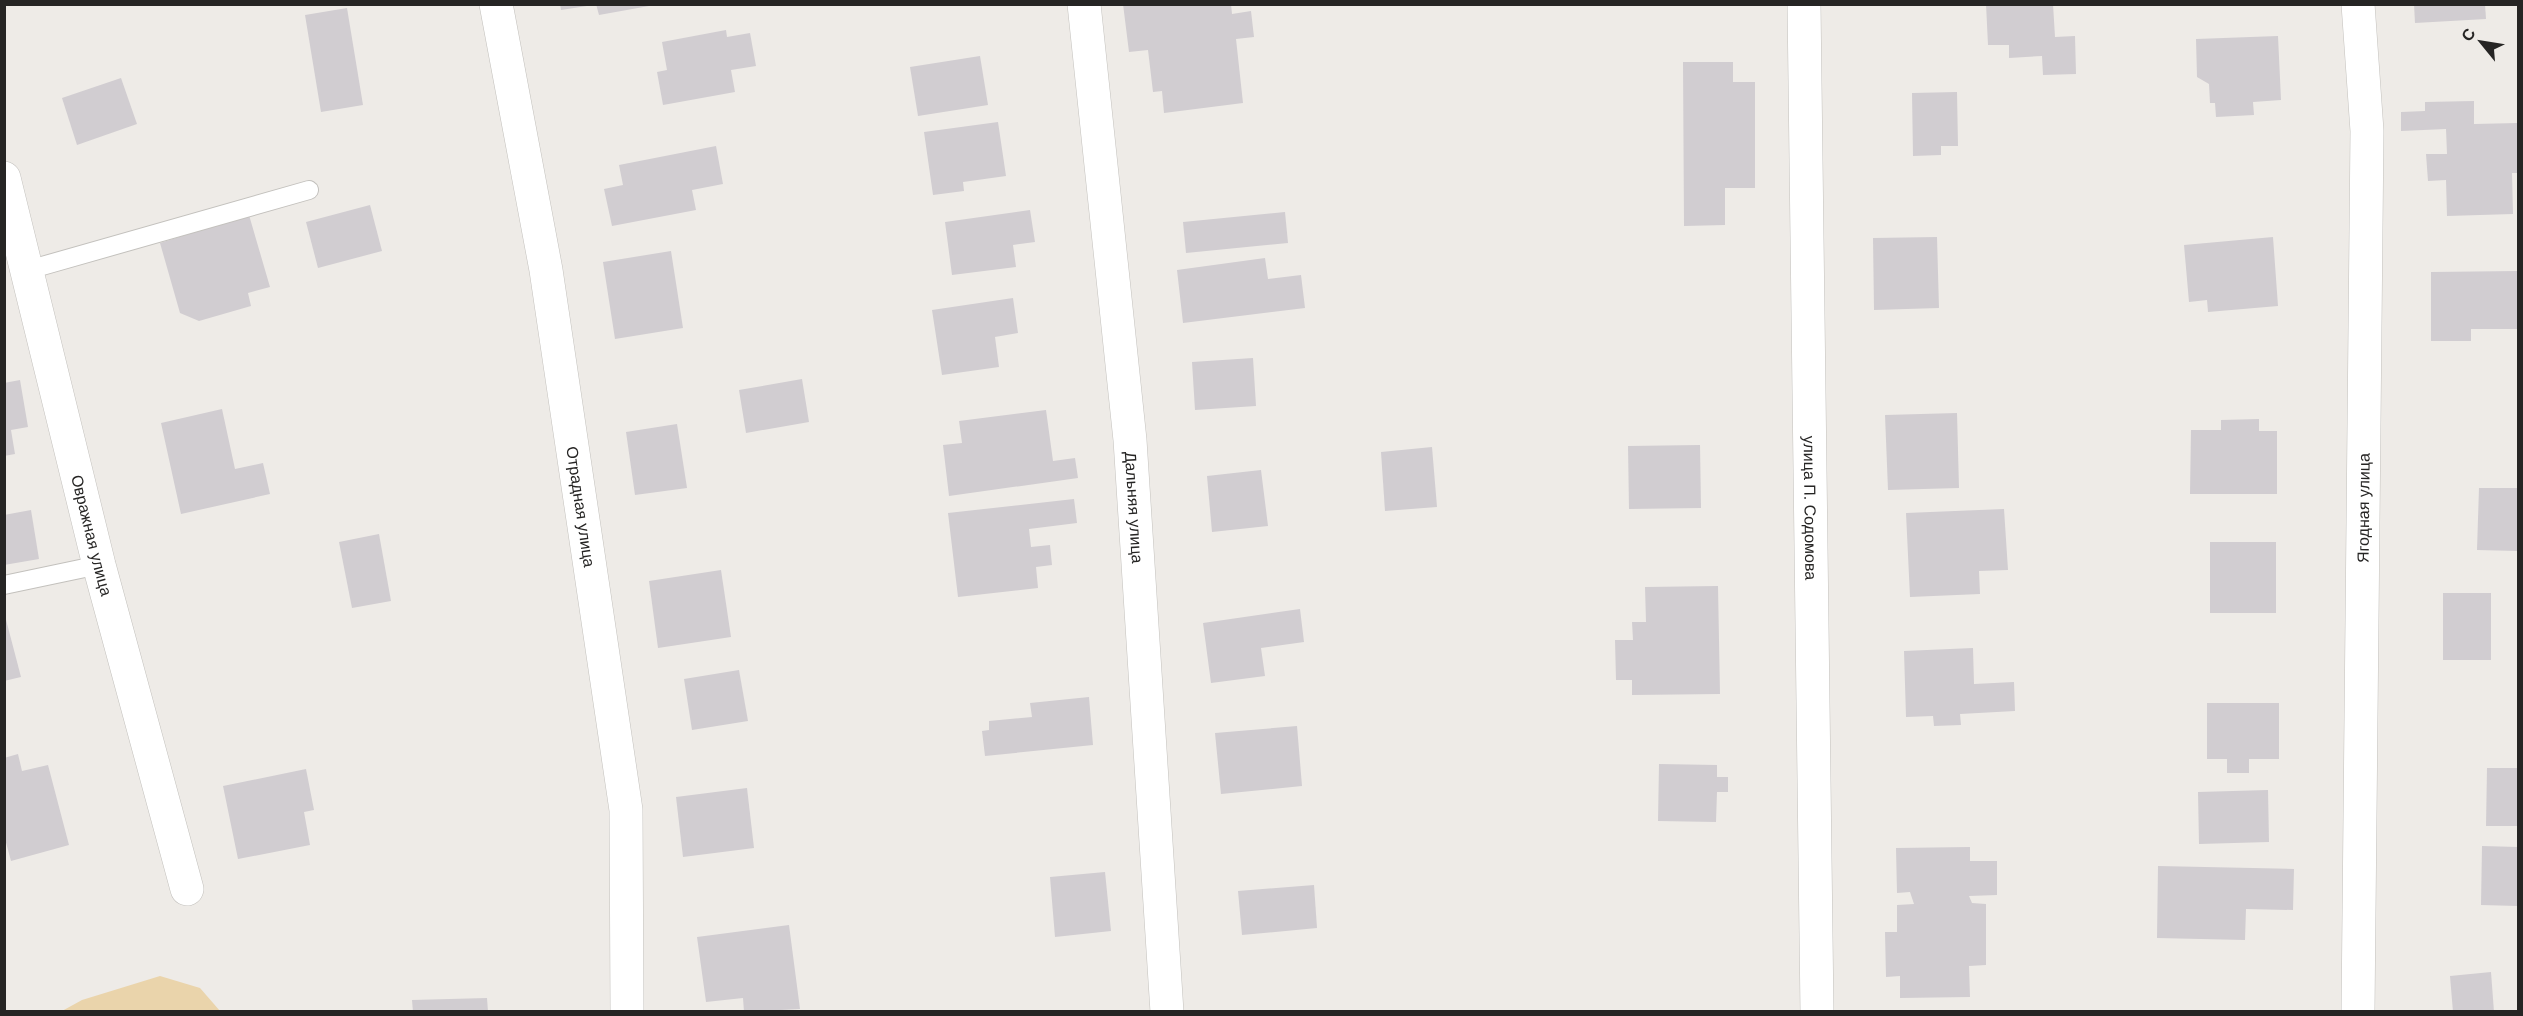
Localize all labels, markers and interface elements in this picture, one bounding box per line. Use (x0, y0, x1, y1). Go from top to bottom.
north arrow (2451, 12, 2511, 72)
text: С (2458, 25, 2479, 44)
street label: улица П. Содомова (1801, 436, 1819, 580)
street label: Отрадная улица (563, 445, 598, 568)
street label: Дальняя улица (1122, 451, 1146, 564)
street label: Ягодная улица (2355, 453, 2373, 563)
street label: Овражная улица (68, 473, 115, 598)

